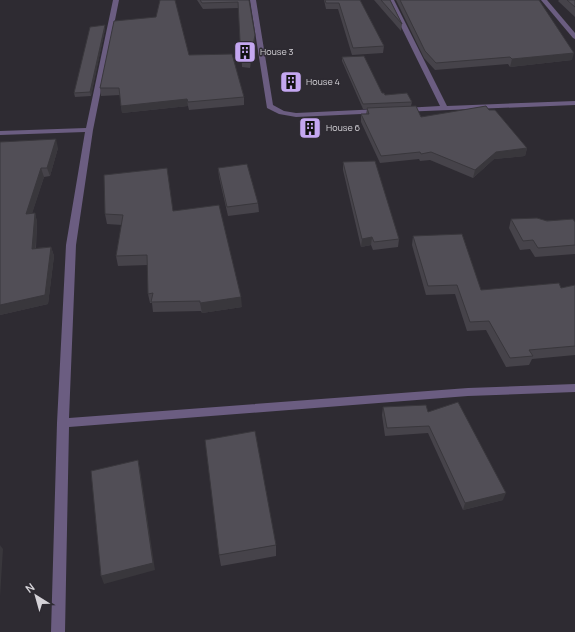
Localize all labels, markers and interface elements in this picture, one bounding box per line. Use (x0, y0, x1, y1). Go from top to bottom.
building icon: House 3 (232, 39, 258, 65)
place label: House 3 (260, 45, 294, 58)
building icon: House 4 (278, 69, 304, 95)
place label: House 4 (306, 75, 340, 88)
building icon: House 6 (297, 115, 323, 141)
place label: House 6 (326, 121, 361, 134)
north arrow (16, 576, 56, 616)
text: N (22, 579, 37, 596)

